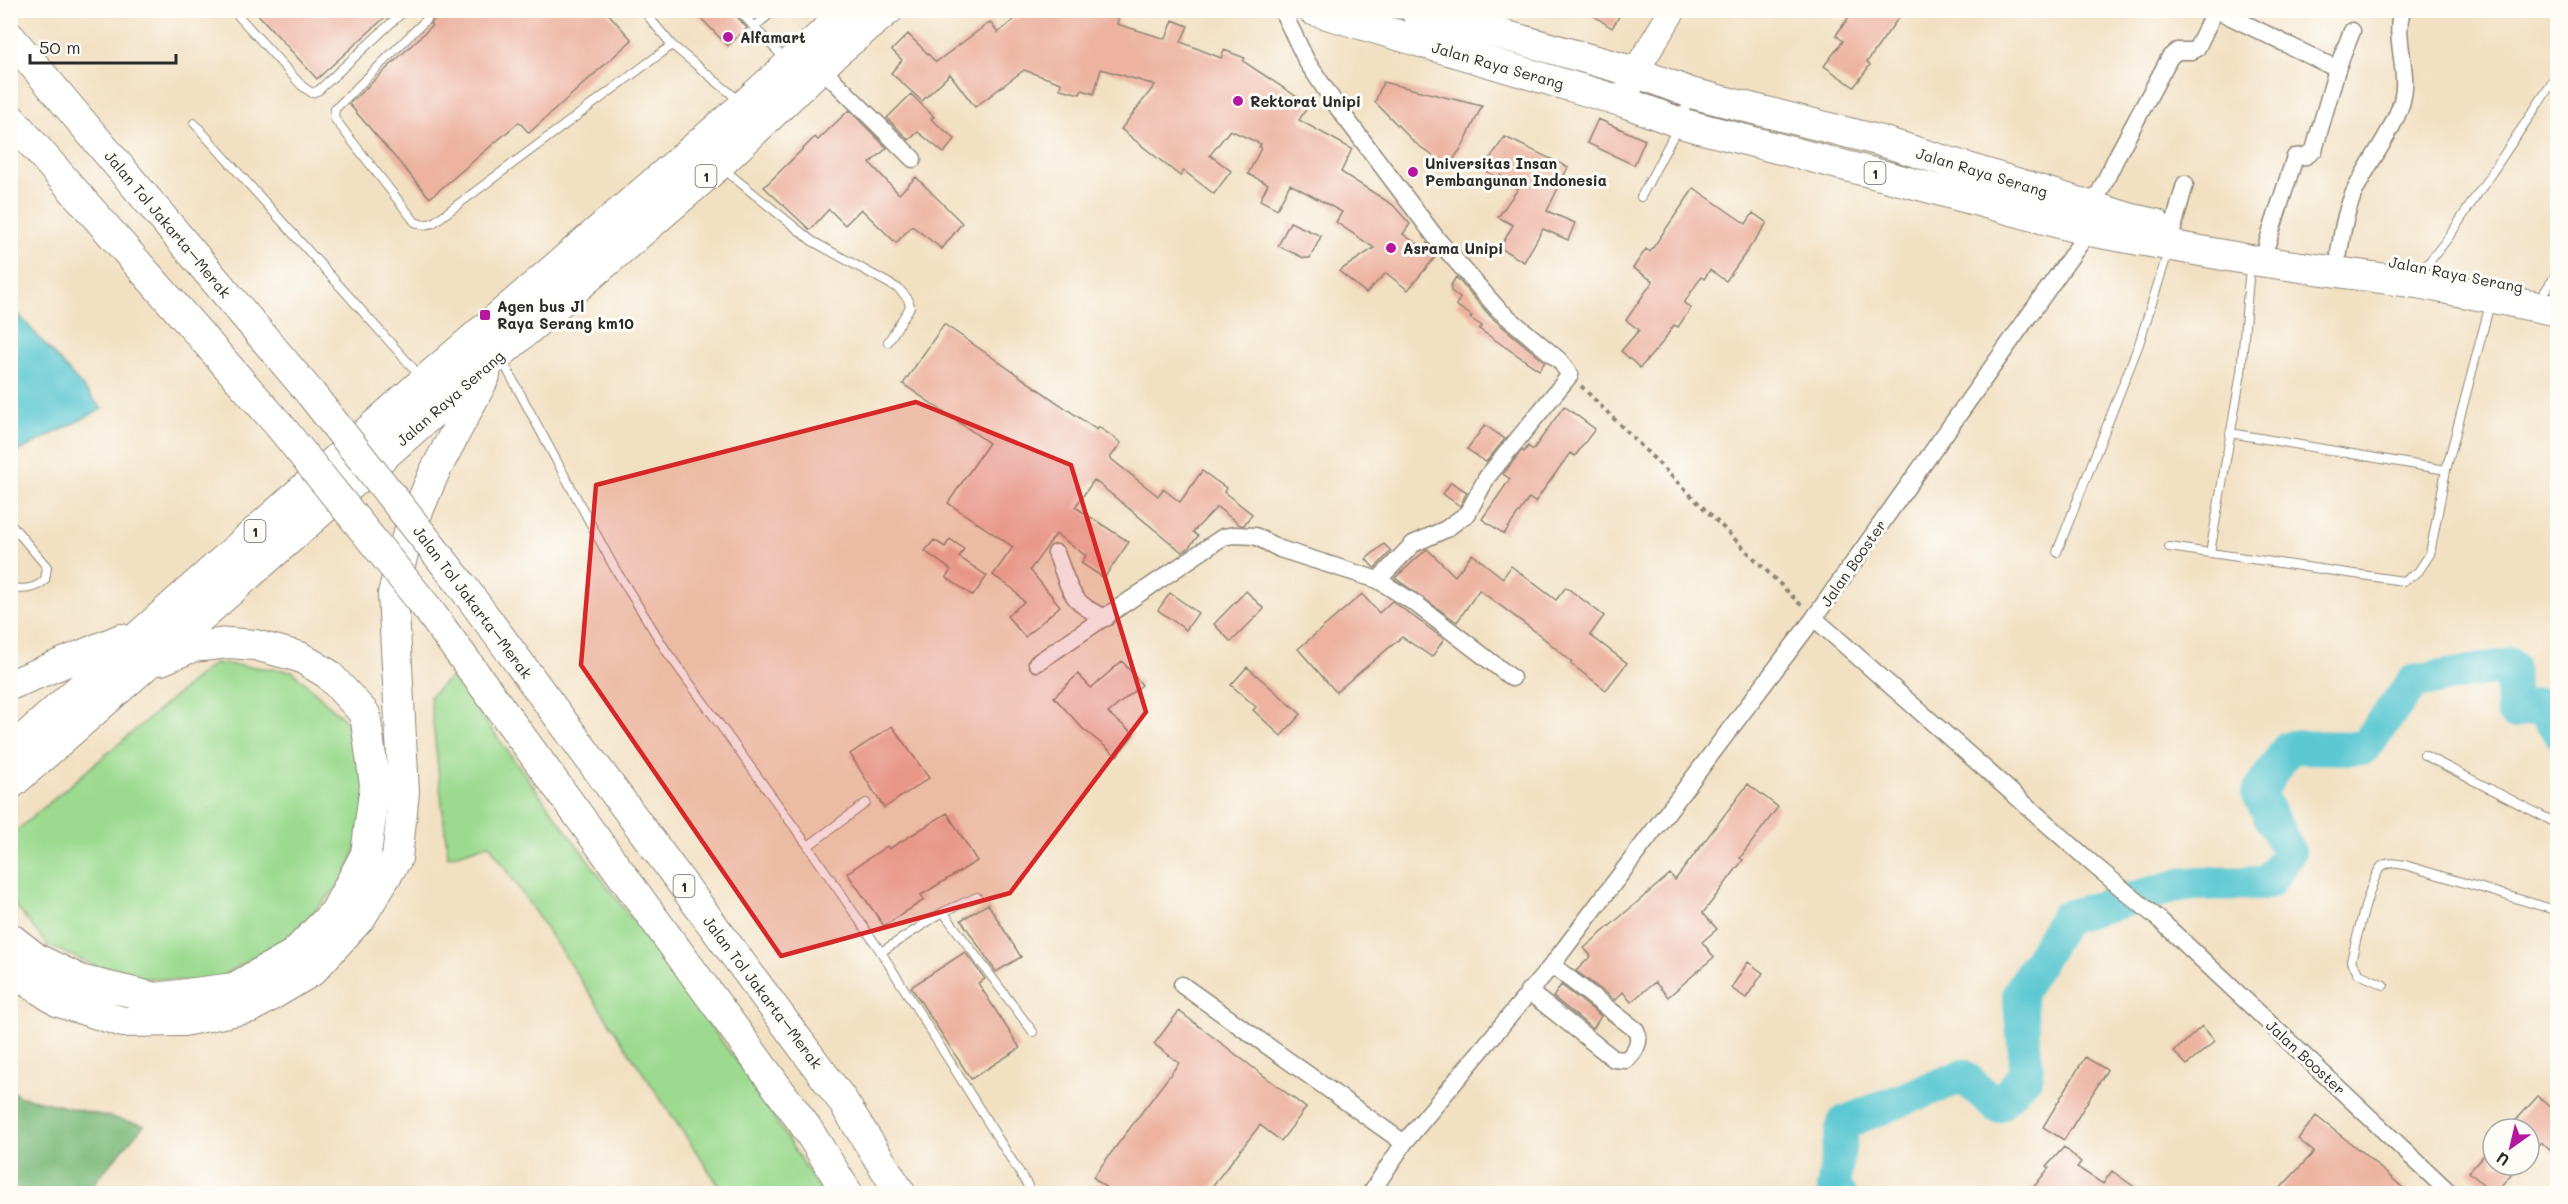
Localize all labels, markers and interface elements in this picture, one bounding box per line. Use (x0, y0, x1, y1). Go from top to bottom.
scale bar (30, 27, 176, 65)
place label: Alfamart (740, 27, 806, 47)
marker: Alfamart (721, 30, 735, 44)
text: 50 m (39, 35, 81, 59)
street label: Jalan Raya Serang (1430, 37, 1567, 93)
place label: Rektorat Unipi (1250, 91, 1361, 111)
marker: Rektorat Unipi (1231, 94, 1245, 108)
street label: Jalan Raya Serang (1914, 143, 2050, 202)
street label: Jalan Tol Jakarta–Merak (100, 146, 236, 302)
place label: Universitas Insan Pembangunan Indonesia (1425, 153, 1607, 190)
road number: 1 (1864, 162, 1886, 184)
road number: 1 (696, 165, 716, 187)
marker: Universitas Insan Pembangunan Indonesia (1406, 165, 1420, 179)
place label: Asrama Unipi (1403, 238, 1503, 258)
marker: Asrama Unipi (1384, 241, 1398, 255)
street label: Jalan Raya Serang (2387, 251, 2525, 297)
place label: Agen bus Jl Raya Serang km10 (497, 296, 634, 333)
marker: Agen bus Jl Raya Serang km10 (478, 308, 492, 322)
street label: Jalan Raya Serang (392, 346, 508, 450)
street label: Jalan Booster (1816, 516, 1890, 610)
road number: 1 (244, 520, 266, 542)
street label: Jalan Tol Jakarta–Merak (409, 522, 537, 682)
road number: 1 (674, 875, 694, 897)
street label: Jalan Tol Jakarta–Merak (699, 912, 827, 1072)
street label: Jalan Booster (2262, 1015, 2350, 1099)
north arrow (2481, 1117, 2541, 1177)
text: U (2492, 1148, 2513, 1172)

